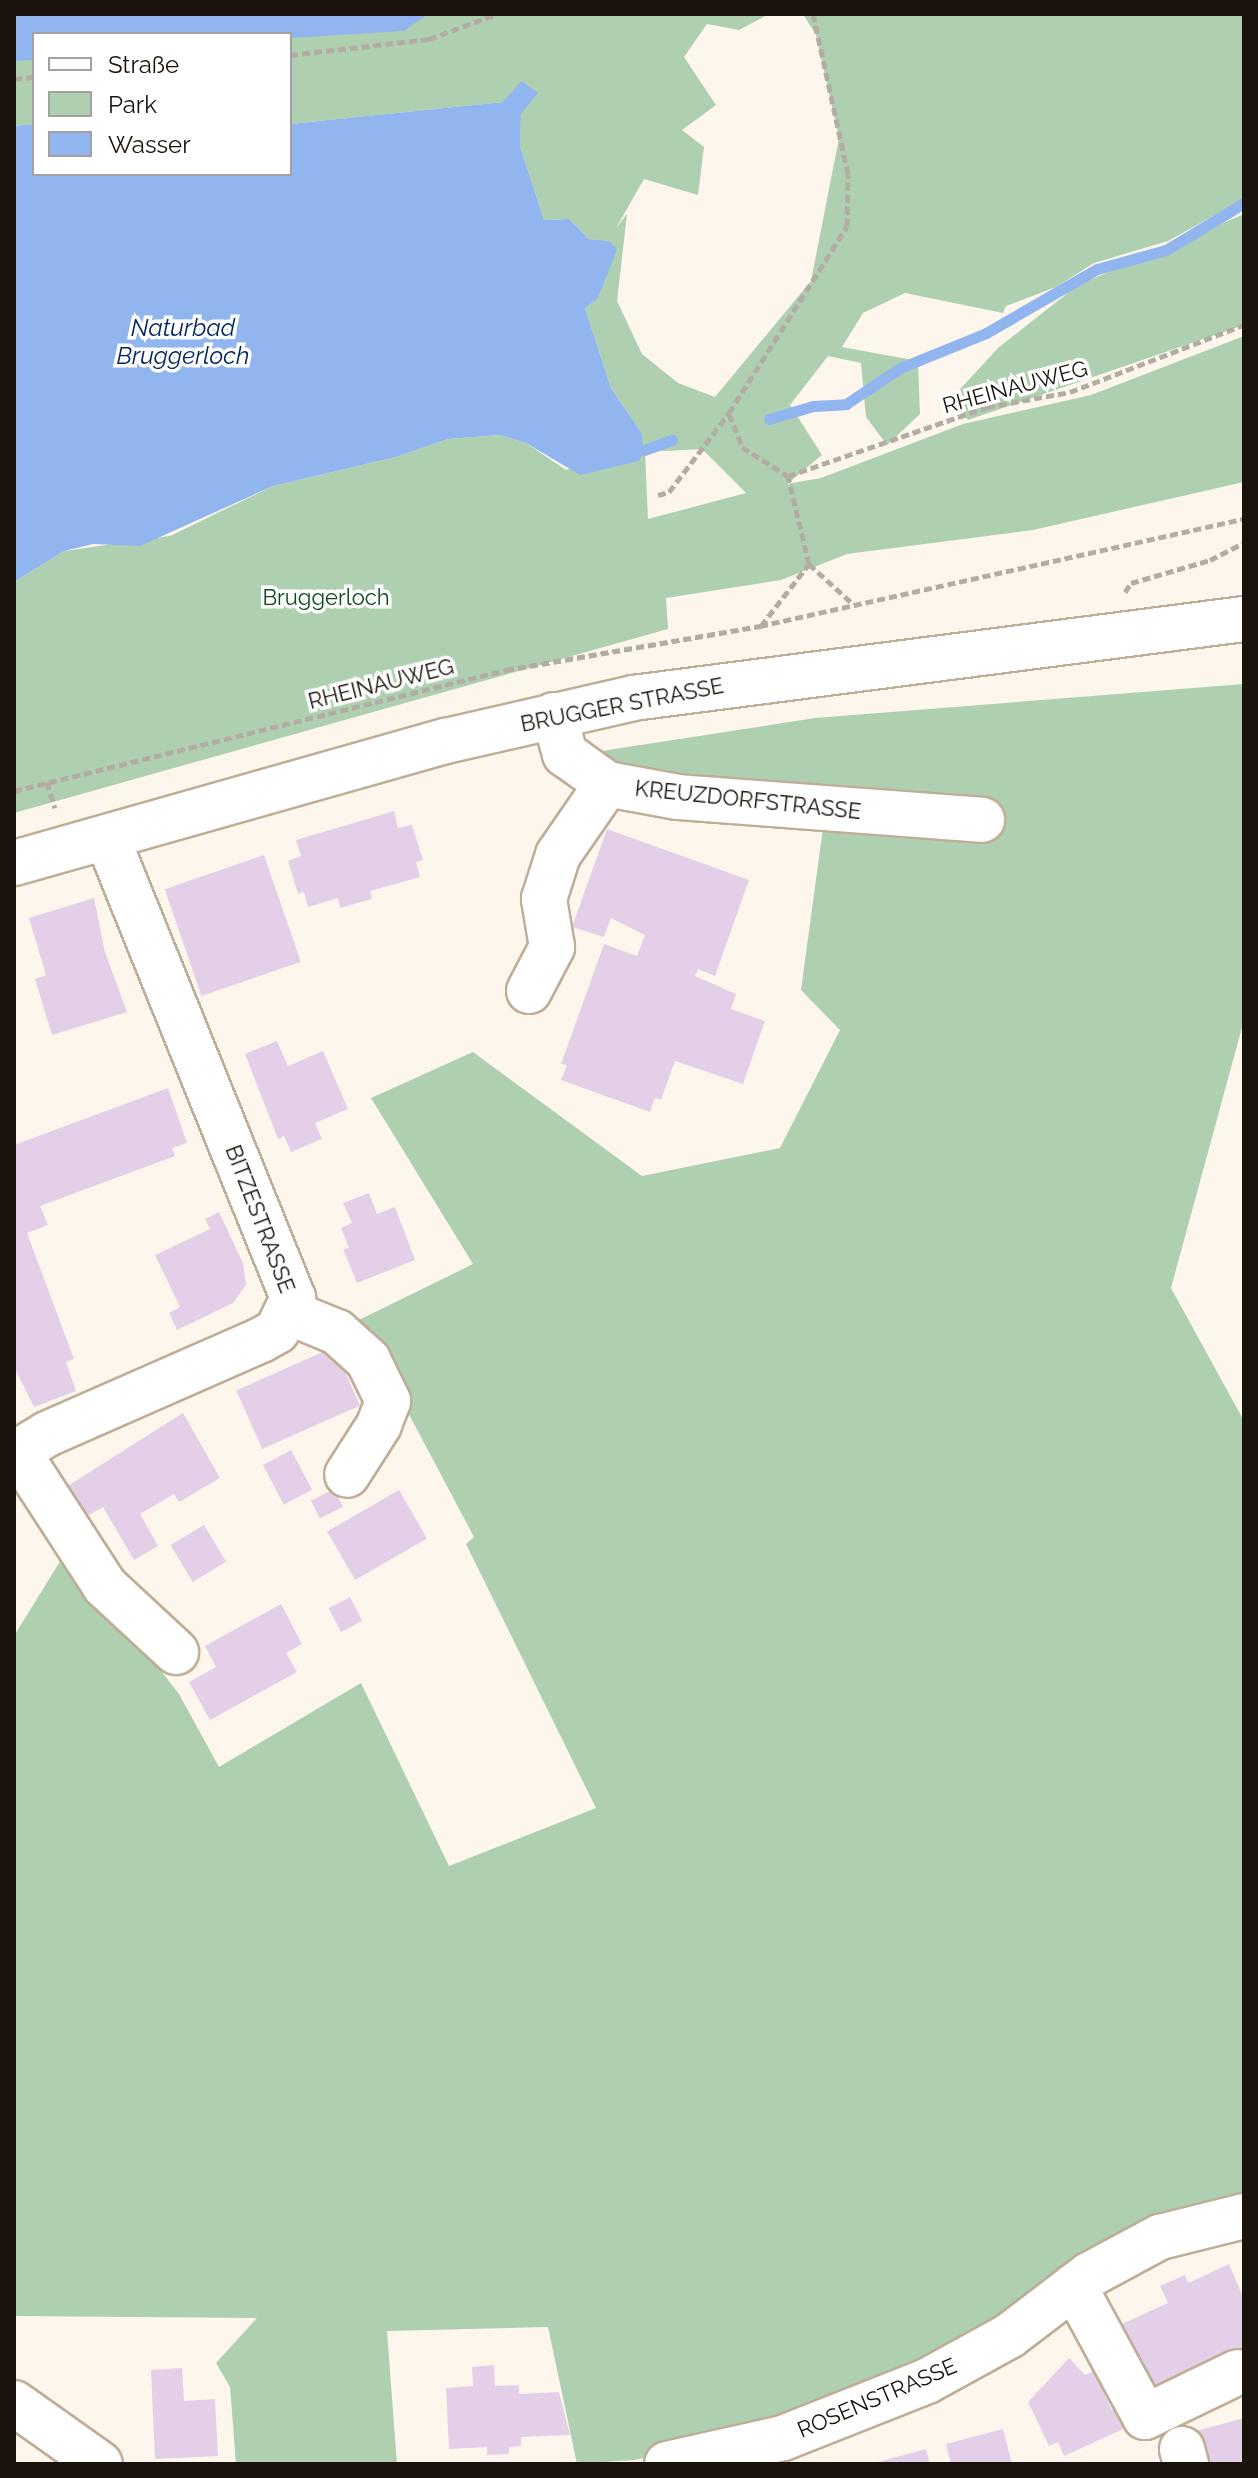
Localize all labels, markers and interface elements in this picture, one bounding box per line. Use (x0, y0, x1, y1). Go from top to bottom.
legend (32, 32, 292, 176)
text: Straße (108, 50, 179, 79)
text: Park (108, 90, 157, 119)
text: Wasser (108, 130, 191, 159)
water label: Naturbad Bruggerloch (117, 314, 249, 370)
street label: RHEINAUWEG (940, 355, 1090, 419)
park label: Bruggerloch (262, 585, 390, 611)
street label: RHEINAUWEG (305, 653, 457, 715)
street label: BRUGGER STRASSE (518, 672, 726, 738)
street label: KREUZDORFSTRASSE (634, 775, 862, 825)
street label: BITZESTRASSE (220, 1141, 300, 1297)
street label: ROSENSTRASSE (793, 2353, 961, 2443)

